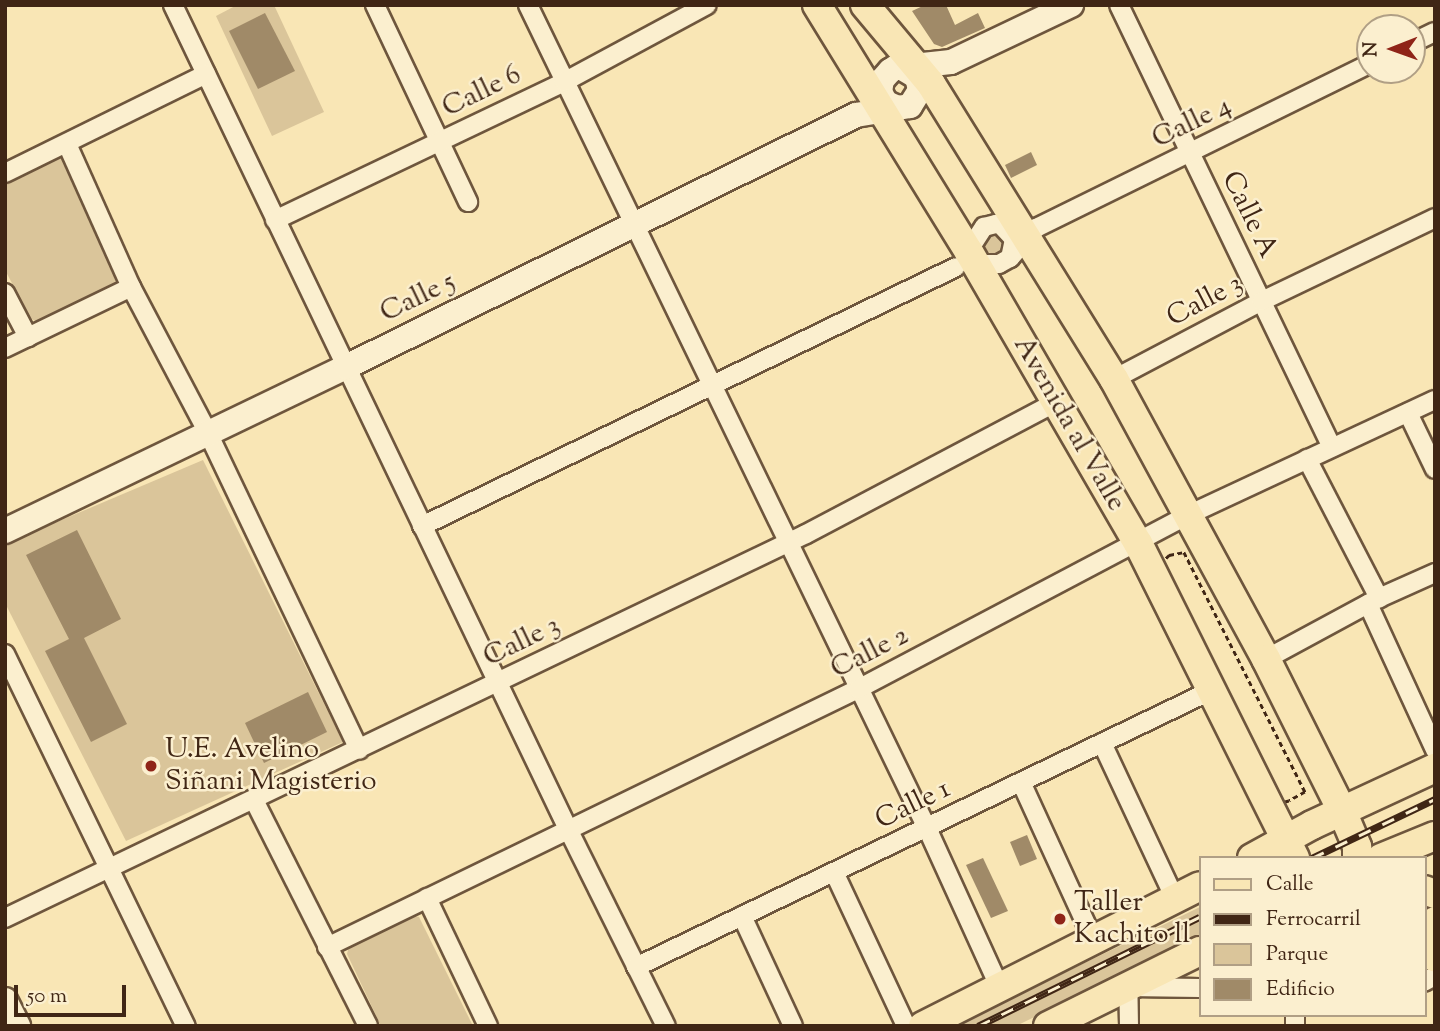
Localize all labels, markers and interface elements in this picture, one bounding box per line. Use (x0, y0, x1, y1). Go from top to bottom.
north arrow (1356, 14, 1426, 84)
text: N (1358, 42, 1385, 57)
street label: Calle 6 (437, 59, 527, 125)
street label: Calle 4 (1147, 90, 1237, 156)
street label: Calle A (1214, 166, 1284, 264)
street label: Calle 5 (375, 266, 461, 330)
street label: Calle 3 (1161, 267, 1249, 335)
street label: Avenida al Valle (1005, 331, 1133, 517)
street label: Calle 3 (478, 609, 566, 675)
street label: Calle 2 (826, 619, 914, 687)
place label: U.E. Avelino Siñani Magisterio (165, 733, 377, 799)
marker: U.E. Avelino Siñani Magisterio (143, 758, 159, 774)
street label: Calle 1 (870, 773, 956, 837)
legend (1198, 856, 1426, 1017)
text: Calle (1266, 870, 1314, 900)
place label: Taller Kachito ll (1074, 886, 1190, 952)
text: Ferrocarril (1266, 905, 1361, 935)
marker: Taller Kachito ll (1052, 911, 1068, 927)
text: Parque (1266, 940, 1328, 970)
scale bar (18, 972, 130, 1016)
text: Edificio (1266, 975, 1335, 1005)
text: 50 m (27, 982, 67, 1012)

